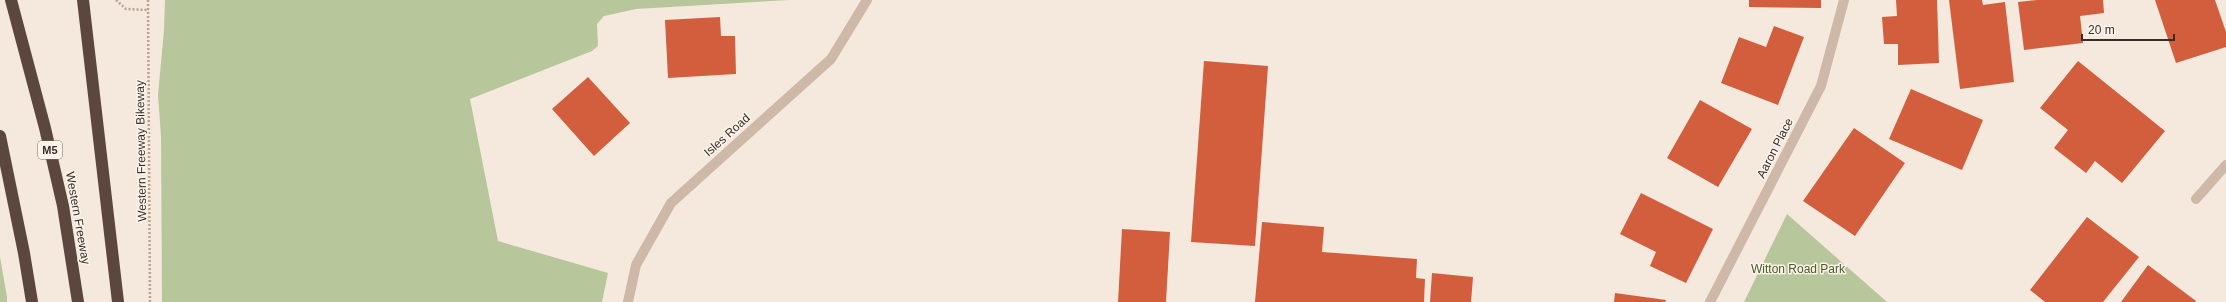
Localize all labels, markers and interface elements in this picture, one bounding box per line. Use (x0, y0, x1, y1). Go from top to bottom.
scale bar (2082, 16, 2174, 42)
text: 20 m (2088, 23, 2115, 37)
street label: Western Freeway Bikeway (133, 80, 149, 222)
street label: Isles Road (701, 111, 753, 159)
street label: Aaron Place (1754, 115, 1796, 180)
road number: M5 (38, 141, 62, 159)
street label: Western Freeway (63, 171, 93, 265)
park label: Witton Road Park (1751, 262, 1846, 276)

